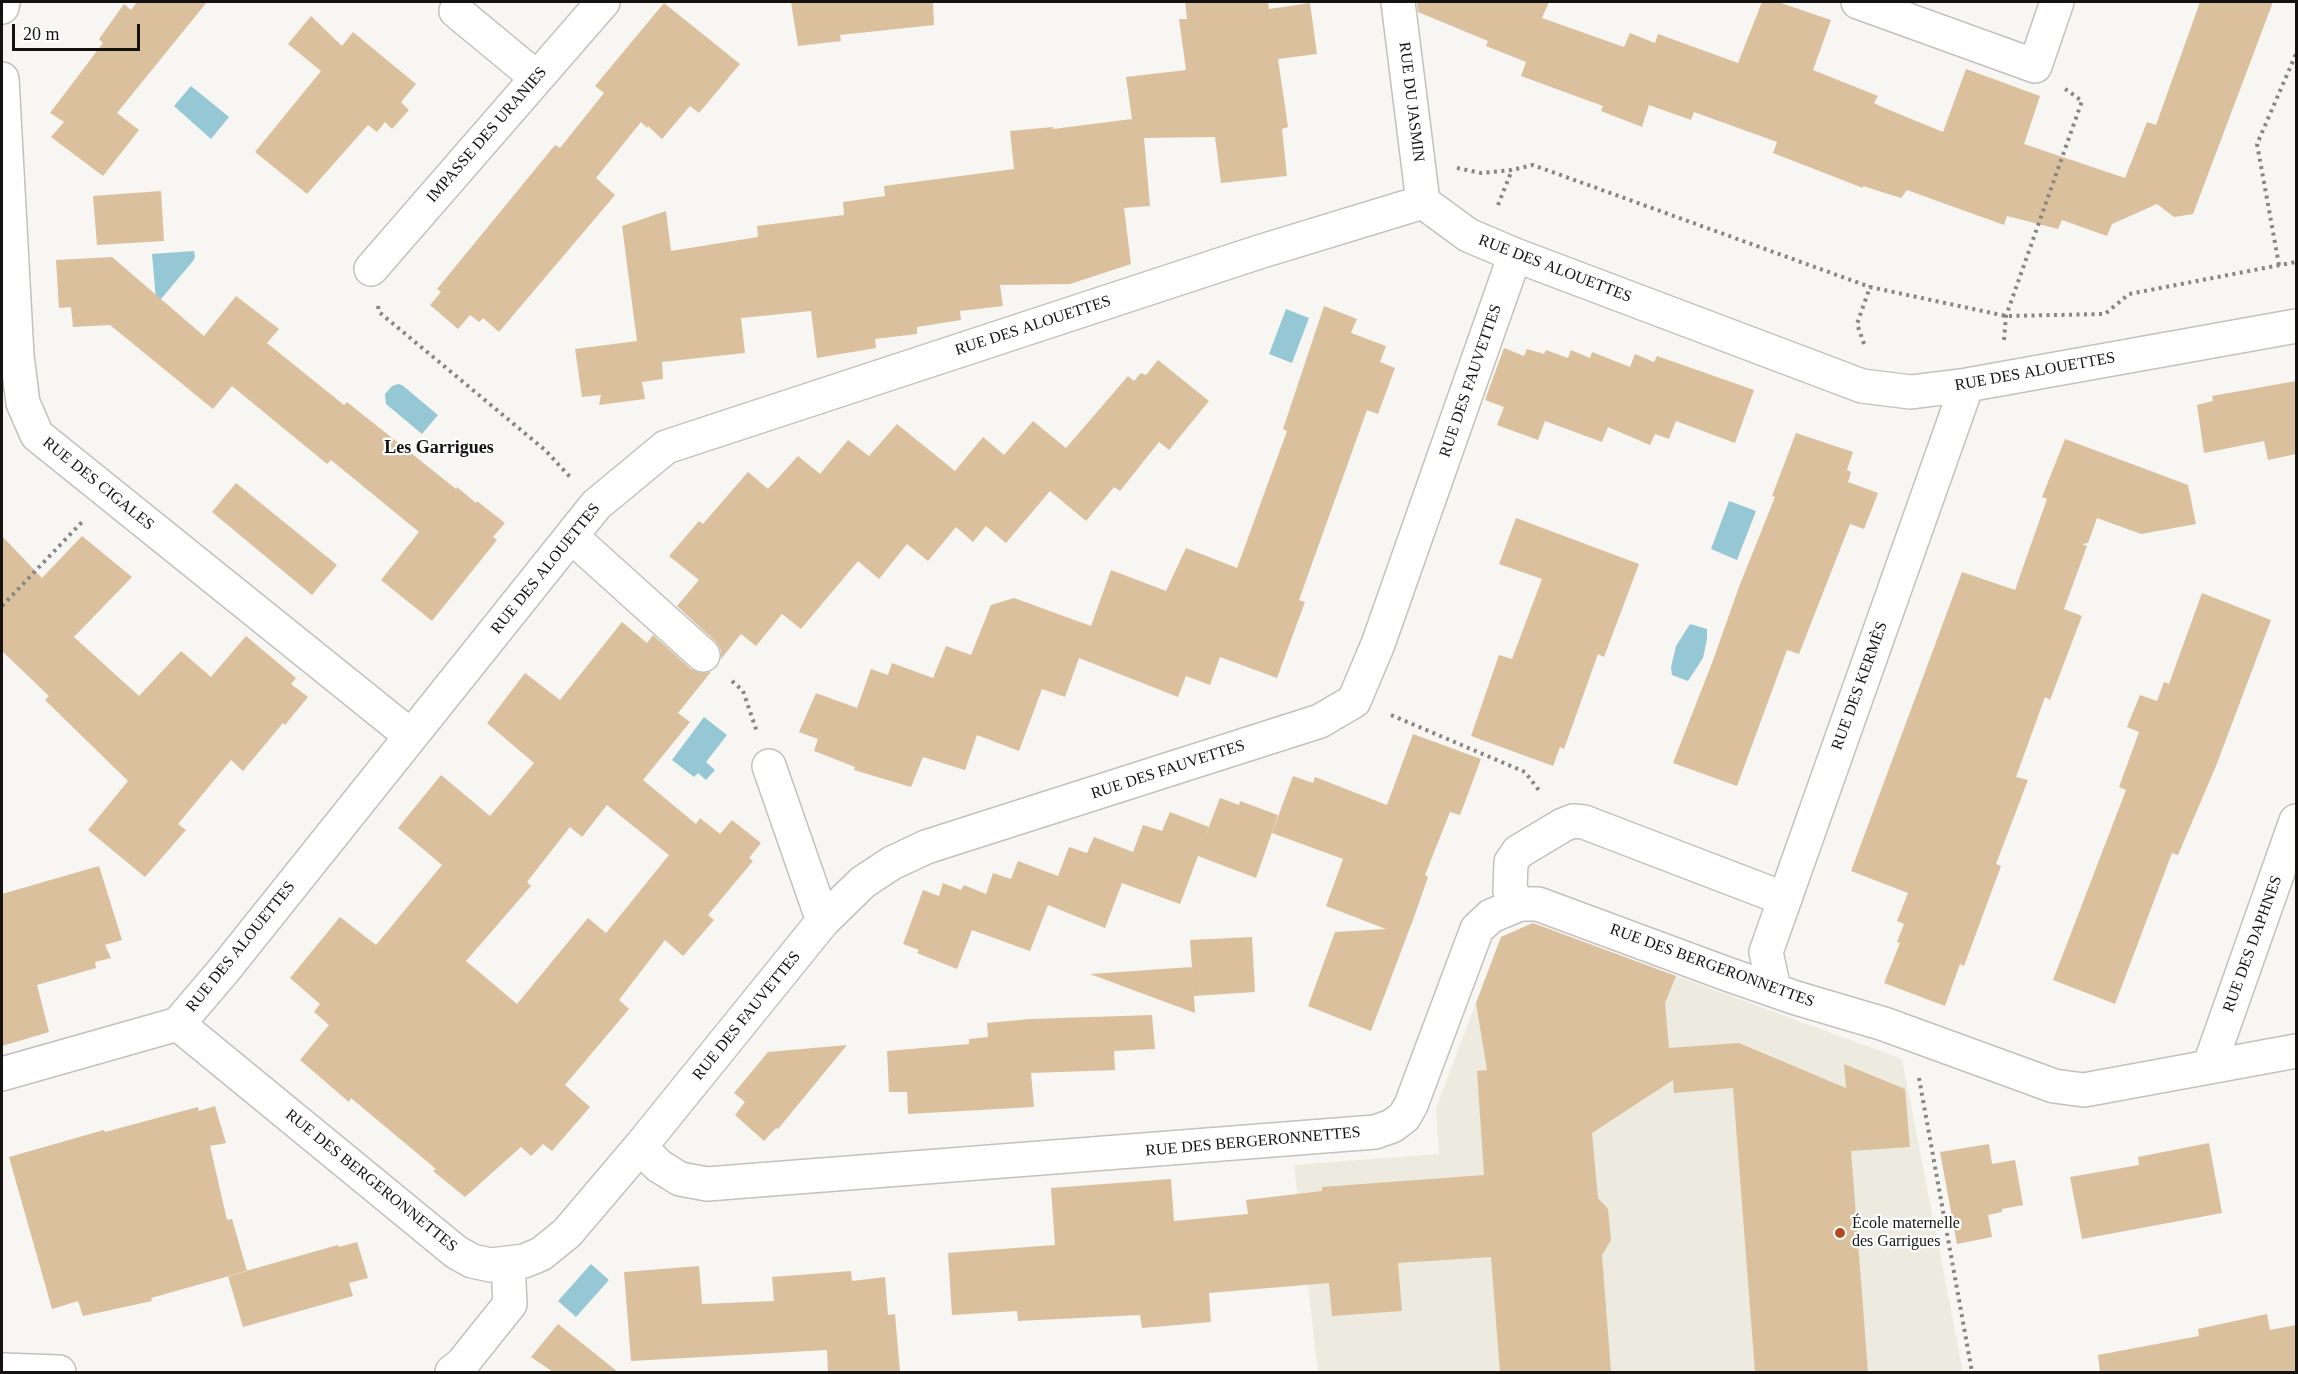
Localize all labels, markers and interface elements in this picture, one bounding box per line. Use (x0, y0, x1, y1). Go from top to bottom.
scale bar (15, 12, 142, 50)
text: 20 m (23, 24, 60, 44)
street label: RUE DU JASMIN (1394, 41, 1428, 163)
street label: IMPASSE DES URANIES (423, 63, 551, 207)
street label: RUE DES ALOUETTES (1476, 231, 1634, 307)
street label: RUE DES ALOUETTES (953, 292, 1113, 360)
street label: RUE DES FAUVETTES (1436, 302, 1506, 460)
street label: RUE DES ALOUETTES (1953, 348, 2117, 396)
street label: RUE DES CIGALES (38, 433, 158, 535)
district label: Les Garrigues (384, 437, 494, 459)
street label: RUE DES ALOUETTES (487, 500, 605, 638)
street label: RUE DES KERMÈS (1828, 619, 1892, 753)
street label: RUE DES FAUVETTES (1089, 736, 1247, 804)
street label: RUE DES DAPHNES (2219, 873, 2287, 1015)
street label: RUE DES ALOUETTES (182, 878, 300, 1016)
street label: RUE DES BERGERONNETTES (1607, 920, 1817, 1012)
street label: RUE DES FAUVETTES (689, 948, 805, 1084)
street label: RUE DES BERGERONNETTES (281, 1106, 461, 1256)
street label: RUE DES BERGERONNETTES (1145, 1123, 1361, 1161)
place label: École maternelle des Garrigues (1852, 1214, 1960, 1252)
marker: École maternelle des Garrigues (1833, 1226, 1847, 1240)

